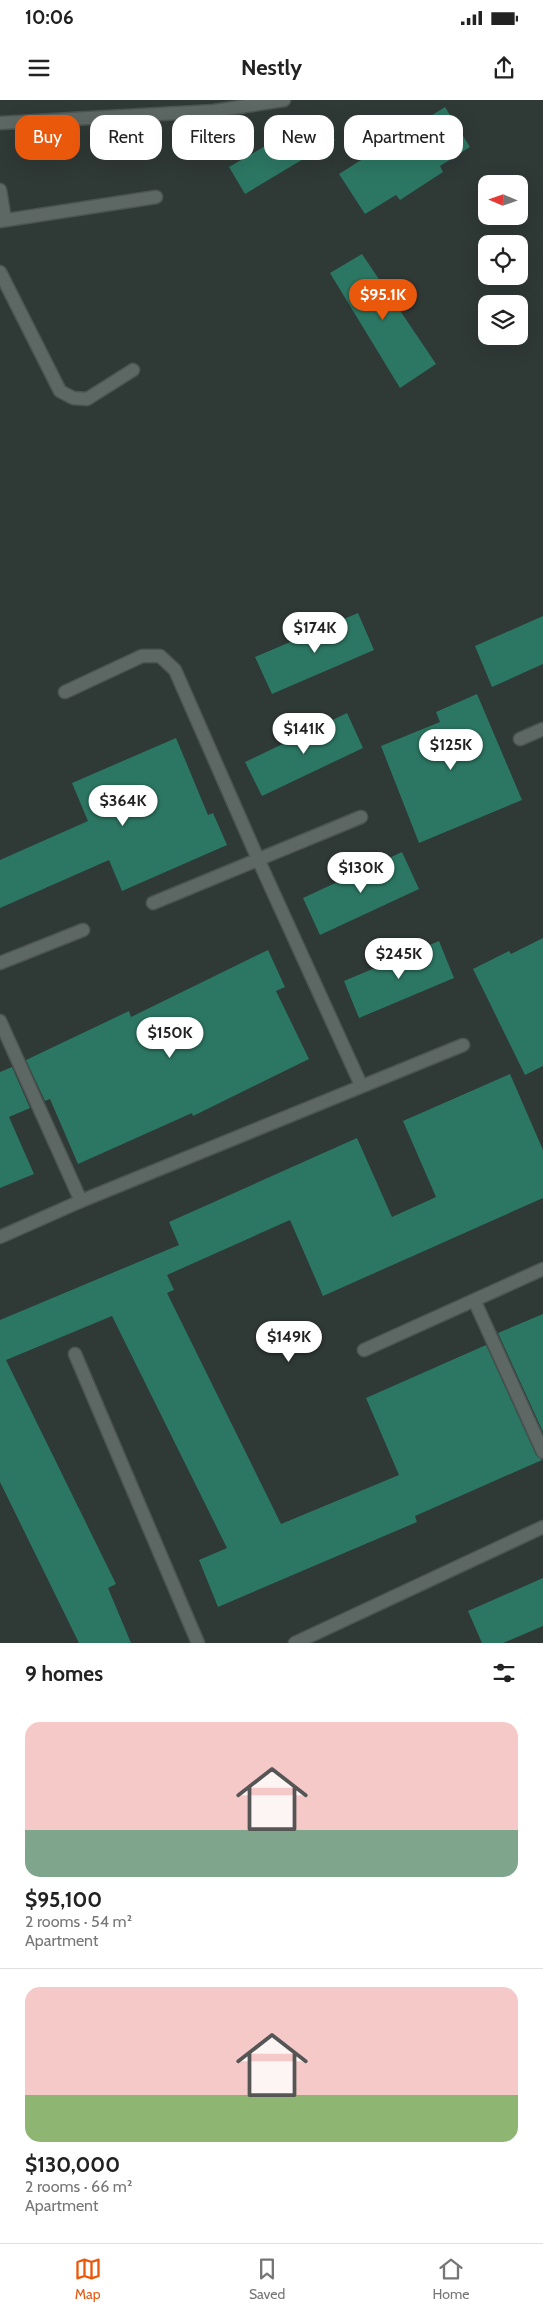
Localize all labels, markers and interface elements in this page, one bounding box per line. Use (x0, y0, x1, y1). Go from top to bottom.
text: 10:06 (25, 6, 74, 29)
icon: menu (25, 54, 53, 82)
text: Nestly (241, 54, 302, 81)
icon: share (490, 54, 518, 82)
chip: Buy (15, 115, 80, 160)
chip: Rent (90, 115, 162, 160)
chip: Filters (172, 115, 254, 160)
chip: New (264, 115, 334, 160)
chip: Apartment (344, 115, 463, 160)
north arrow (478, 175, 528, 225)
map controls (478, 175, 528, 345)
button: locate (478, 235, 528, 285)
pin: $95.1K (342, 278, 424, 321)
text: $95.1K (360, 285, 406, 304)
button: layers (478, 295, 528, 345)
pin: $174K (280, 612, 350, 654)
text: $174K (294, 618, 336, 637)
pin: $141K (269, 712, 339, 755)
text: $141K (284, 719, 324, 738)
pin: $125K (416, 728, 486, 771)
text: $125K (430, 735, 472, 754)
pin: $364K (88, 784, 158, 827)
text: $364K (100, 791, 146, 810)
pin: $130K (326, 852, 396, 894)
text: $130K (338, 858, 384, 877)
pin: $245K (364, 938, 434, 980)
text: $245K (376, 944, 422, 963)
pin: $150K (135, 1016, 205, 1059)
text: $150K (147, 1023, 193, 1042)
pin: $149K (254, 1320, 324, 1363)
text: $149K (267, 1327, 311, 1346)
icon: filters (490, 1659, 518, 1687)
text: 9 homes (25, 1661, 103, 1686)
icon: home (227, 1754, 317, 1844)
text: $95,100 (25, 1887, 102, 1912)
text: 2 rooms · 54 m² (25, 1912, 132, 1931)
text: Apartment (25, 1931, 98, 1950)
icon: home (227, 2020, 317, 2110)
text: $130,000 (25, 2152, 120, 2177)
text: 2 rooms · 66 m² (25, 2177, 132, 2196)
text: Apartment (25, 2196, 98, 2215)
tab: Map (74, 2255, 102, 2303)
tab: Saved (249, 2255, 285, 2303)
tab: Home (433, 2255, 469, 2303)

